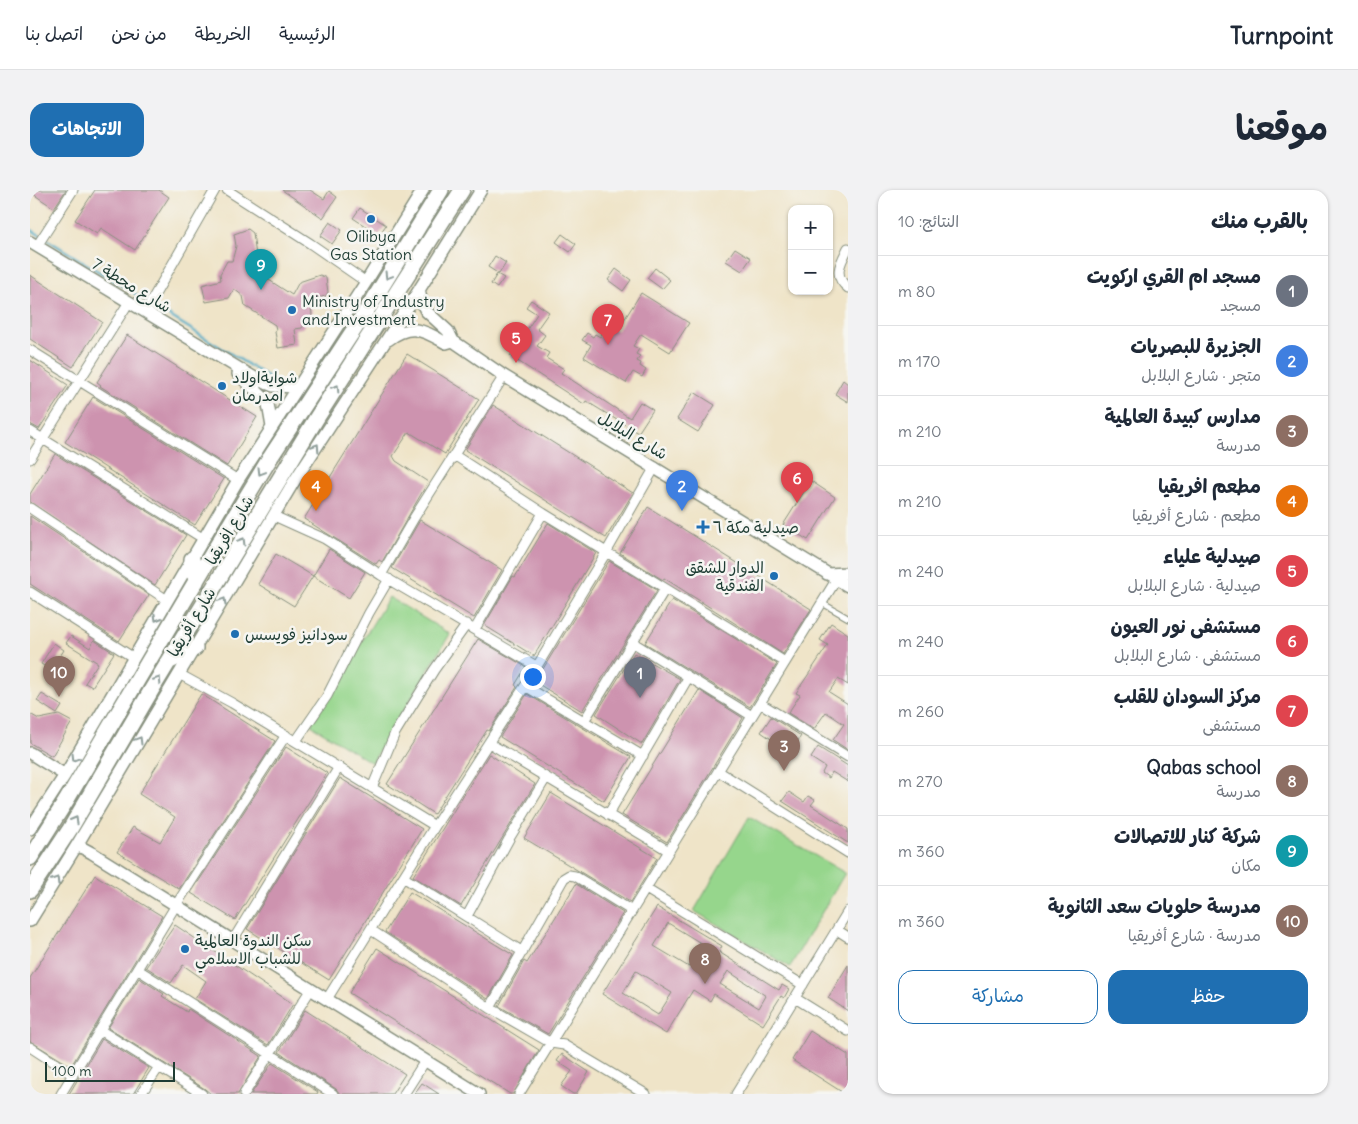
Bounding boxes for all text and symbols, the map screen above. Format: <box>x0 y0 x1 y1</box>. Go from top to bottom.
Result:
text: Turnpoint <box>1230 20 1333 50</box>
text: اتصل بنا <box>25 22 83 45</box>
text: من نحن <box>111 22 167 45</box>
text: الخريطة <box>195 22 251 45</box>
text: الرئيسية <box>279 22 336 45</box>
button: الاتجاهات <box>30 103 144 157</box>
text: موقعنا <box>1235 105 1328 149</box>
map controls <box>788 205 833 295</box>
button: + <box>788 205 833 250</box>
text: بالقرب منك <box>1211 207 1308 234</box>
text: النتائج: 10 <box>898 211 959 231</box>
marker: Oilibya Gas Station <box>365 213 377 225</box>
place label: Oilibya Gas Station <box>330 226 412 264</box>
pin: 9 <box>245 249 277 290</box>
button: − <box>788 250 833 295</box>
street label: شارع محطة 7 <box>88 254 175 318</box>
text: مسجد ام القري اركويت <box>1087 264 1261 288</box>
one-way arrow <box>384 271 394 280</box>
text: 80 m <box>898 281 936 301</box>
text: 1 <box>1289 281 1295 301</box>
place label: Ministry of Industry and Investment <box>302 291 445 329</box>
text: مسجد <box>1220 295 1261 315</box>
marker: Ministry of Industry and Investment <box>286 304 298 316</box>
pin: 7 <box>592 304 624 345</box>
pin: 5 <box>500 322 532 363</box>
text: الجزيرة للبصريات <box>1131 334 1261 358</box>
text: 170 m <box>898 351 941 371</box>
text: 2 <box>1288 351 1296 371</box>
text: متجر · شارع البلابل <box>1141 365 1261 385</box>
place label: شوايةاولاد امدرمان <box>232 367 297 405</box>
marker: شوايةاولاد امدرمان <box>216 380 228 392</box>
one-way arrow <box>330 384 340 393</box>
text: مدارس كبيدة العالمية <box>1105 404 1261 428</box>
street label: شارع البلابل <box>594 406 671 465</box>
text: 210 m <box>898 421 942 441</box>
text: 3 <box>1287 421 1297 441</box>
text: مدرسة <box>1216 435 1261 455</box>
one-way arrow <box>310 443 319 453</box>
pin: 6 <box>781 462 813 503</box>
one-way arrow <box>258 466 268 475</box>
pin: 4 <box>300 470 332 511</box>
pin: 2 <box>666 470 698 511</box>
text: مطعم افريقيا <box>1158 474 1261 498</box>
text: 210 m <box>898 491 942 511</box>
text: 4 <box>1287 491 1297 511</box>
street label: شارع افريقيا <box>200 492 259 569</box>
text: مطعم · شارع أفريقيا <box>1132 505 1261 525</box>
place label: صيدلية مكة ٦ <box>713 517 799 537</box>
marker: صيدلية مكة ٦ <box>697 521 709 533</box>
one-way arrow <box>236 538 246 547</box>
text: صيدلية علياء <box>1163 544 1261 568</box>
place label: الدوار للشقق الفندقية <box>686 557 764 595</box>
text: 240 m <box>898 561 944 581</box>
text: 5 <box>1287 561 1297 581</box>
marker: الدوار للشقق الفندقية <box>768 570 780 582</box>
text: صيدلية · شارع البلابل <box>1127 575 1261 595</box>
street label: شارع أفريقيا <box>162 584 221 661</box>
one-way arrow <box>217 598 227 607</box>
one-way arrow <box>153 613 163 622</box>
text: مستشفى نور العيون <box>1110 614 1261 638</box>
place label: سودانيز فويسس <box>245 624 348 645</box>
marker: سودانيز فويسس <box>229 628 241 640</box>
text: 240 m <box>898 631 944 651</box>
text: 6 <box>1287 631 1297 651</box>
text: مستشفى · شارع البلابل <box>1114 645 1261 665</box>
pin: 10 <box>43 656 75 697</box>
pin: 1 <box>624 657 656 698</box>
your location <box>520 664 546 690</box>
one-way arrow <box>151 676 161 685</box>
text: مركز السودان للقلب <box>1114 684 1261 708</box>
text: 260 m <box>898 701 944 721</box>
text: 7 <box>1288 701 1296 721</box>
text: مستشفى <box>1202 715 1261 735</box>
pin: 3 <box>768 730 800 771</box>
one-way arrow <box>133 737 143 746</box>
one-way arrow <box>71 753 81 762</box>
text: Qabas school <box>1146 755 1261 779</box>
text: 270 m <box>898 771 943 791</box>
text: 8 <box>1287 771 1297 791</box>
text: مدرسة <box>1216 781 1261 801</box>
one-way arrow <box>69 816 79 825</box>
text: شركة كنار للاتصالات <box>1114 824 1261 848</box>
text: 360 m <box>898 841 945 861</box>
text: 9 <box>1287 841 1297 861</box>
text: مكان <box>1231 855 1261 875</box>
one-way arrow <box>49 876 59 885</box>
text: مدرسة حلويات سعد الثانوية <box>1048 894 1261 918</box>
text: 360 m <box>898 911 945 931</box>
text: 10 <box>1284 911 1300 931</box>
text: مدرسة · شارع أفريقيا <box>1128 925 1261 945</box>
place label: سكن الندوة العالمية للشباب الاسلامي <box>195 930 312 973</box>
marker: سكن الندوة العالمية للشباب الاسلامي <box>179 943 191 955</box>
pin: 8 <box>689 943 721 984</box>
button: مشاركة <box>898 970 1098 1024</box>
button: حفظ <box>1108 970 1308 1024</box>
scale bar <box>45 1059 175 1082</box>
text: 100 m <box>52 1062 92 1080</box>

